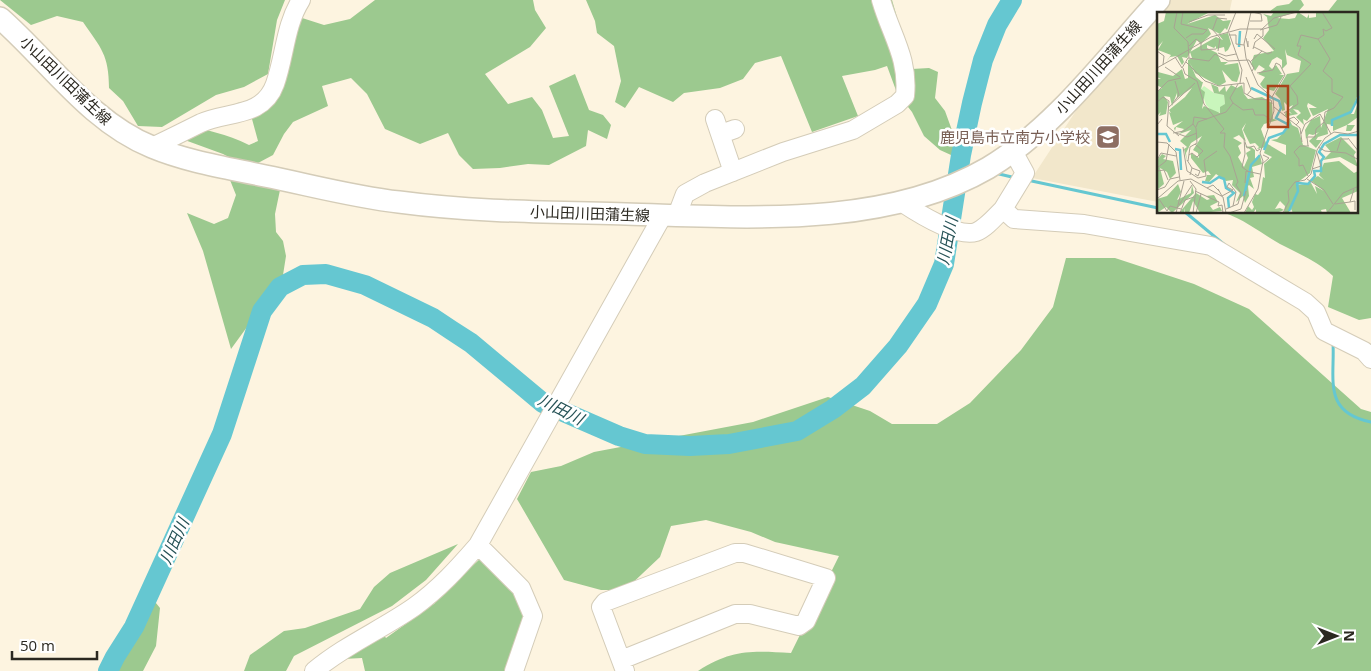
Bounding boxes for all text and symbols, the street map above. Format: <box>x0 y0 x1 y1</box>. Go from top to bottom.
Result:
inset map <box>1157 12 1358 214</box>
street label: 小山田川田蒲生線 <box>1050 16 1146 118</box>
street label: 小山田川田蒲生線 <box>16 31 116 129</box>
school or university icon: 鹿児島市立南方小学校 <box>1095 124 1121 150</box>
place label: 鹿児島市立南方小学校 <box>940 127 1090 147</box>
street label: 小山田川田蒲生線 <box>530 201 650 225</box>
water label: 川田川 <box>932 213 963 267</box>
water label: 川田川 <box>535 388 589 431</box>
water label: 川田川 <box>154 513 195 567</box>
north arrow <box>1311 611 1361 661</box>
scale bar <box>12 628 98 660</box>
text: N <box>1340 630 1359 642</box>
text: 50 m <box>20 635 55 655</box>

